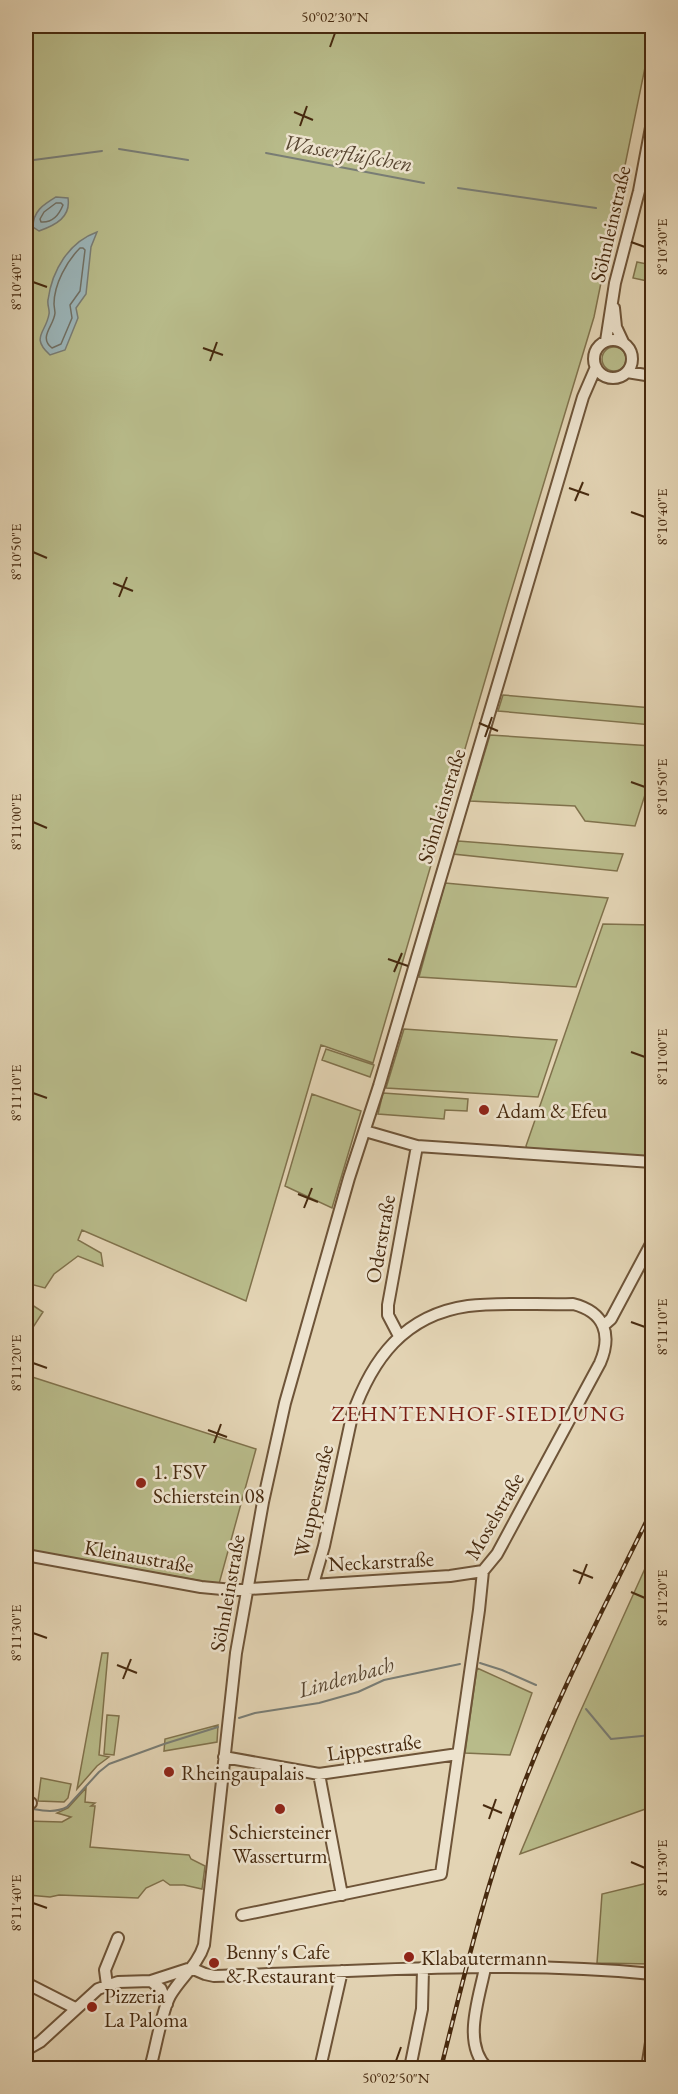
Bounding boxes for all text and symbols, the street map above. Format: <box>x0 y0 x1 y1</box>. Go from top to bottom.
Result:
text: 50°02'30"N <box>301 7 369 26</box>
water label: Wasserflüßchen <box>281 127 415 179</box>
street label: Söhnleinstraße <box>583 163 637 285</box>
text: 8°10'30"E <box>652 218 671 275</box>
text: 8°10'40"E <box>6 253 25 310</box>
text: 8°10'40"E <box>652 488 671 545</box>
text: 8°10'50"E <box>6 523 25 580</box>
street label: Söhnleinstraße <box>411 745 471 867</box>
text: 8°10'50"E <box>652 758 671 815</box>
text: 8°11'00"E <box>6 793 25 850</box>
text: 8°11'00"E <box>652 1028 671 1085</box>
text: 8°11'10"E <box>6 1064 25 1121</box>
place label: Adam & Efeu <box>495 1097 607 1124</box>
marker: Adam & Efeu <box>477 1103 491 1117</box>
street label: Oderstraße <box>359 1193 401 1285</box>
text: 8°11'10"E <box>652 1298 671 1355</box>
text: 8°11'20"E <box>6 1334 25 1391</box>
district label: ZEHNTENHOF-SIEDLUNG <box>331 1399 627 1428</box>
street label: Wupperstraße <box>287 1442 339 1560</box>
place label: 1. FSV Schierstein 08 <box>153 1458 265 1509</box>
street label: Moselstraße <box>458 1467 530 1565</box>
marker: 1. FSV Schierstein 08 <box>134 1476 148 1490</box>
street label: Söhnleinstraße <box>203 1532 251 1654</box>
street label: Kleinaustraße <box>82 1533 196 1579</box>
street label: Neckarstraße <box>327 1545 435 1577</box>
text: 8°11'20"E <box>652 1569 671 1626</box>
text: 8°11'30"E <box>6 1604 25 1661</box>
water label: Lindenbach <box>294 1649 398 1705</box>
street label: Lippestraße <box>325 1727 423 1767</box>
place label: Rheingaupalais <box>181 1759 304 1786</box>
marker: Rheingaupalais <box>162 1765 176 1779</box>
marker: Schiersteiner Wasserturm <box>273 1802 287 1816</box>
place label: Schiersteiner Wasserturm <box>229 1818 331 1869</box>
text: 8°11'30"E <box>652 1839 671 1896</box>
text: 8°11'40"E <box>6 1874 25 1931</box>
place label: Benny's Cafe & Restaurant <box>226 1938 336 1989</box>
place label: Klabautermann <box>421 1944 547 1971</box>
marker: Klabautermann <box>402 1950 416 1964</box>
marker: Benny's Cafe & Restaurant <box>207 1956 221 1970</box>
place label: Pizzeria La Paloma <box>104 1982 189 2033</box>
marker: Pizzeria La Paloma <box>85 2000 99 2014</box>
text: 50°02'50"N <box>362 2068 430 2087</box>

